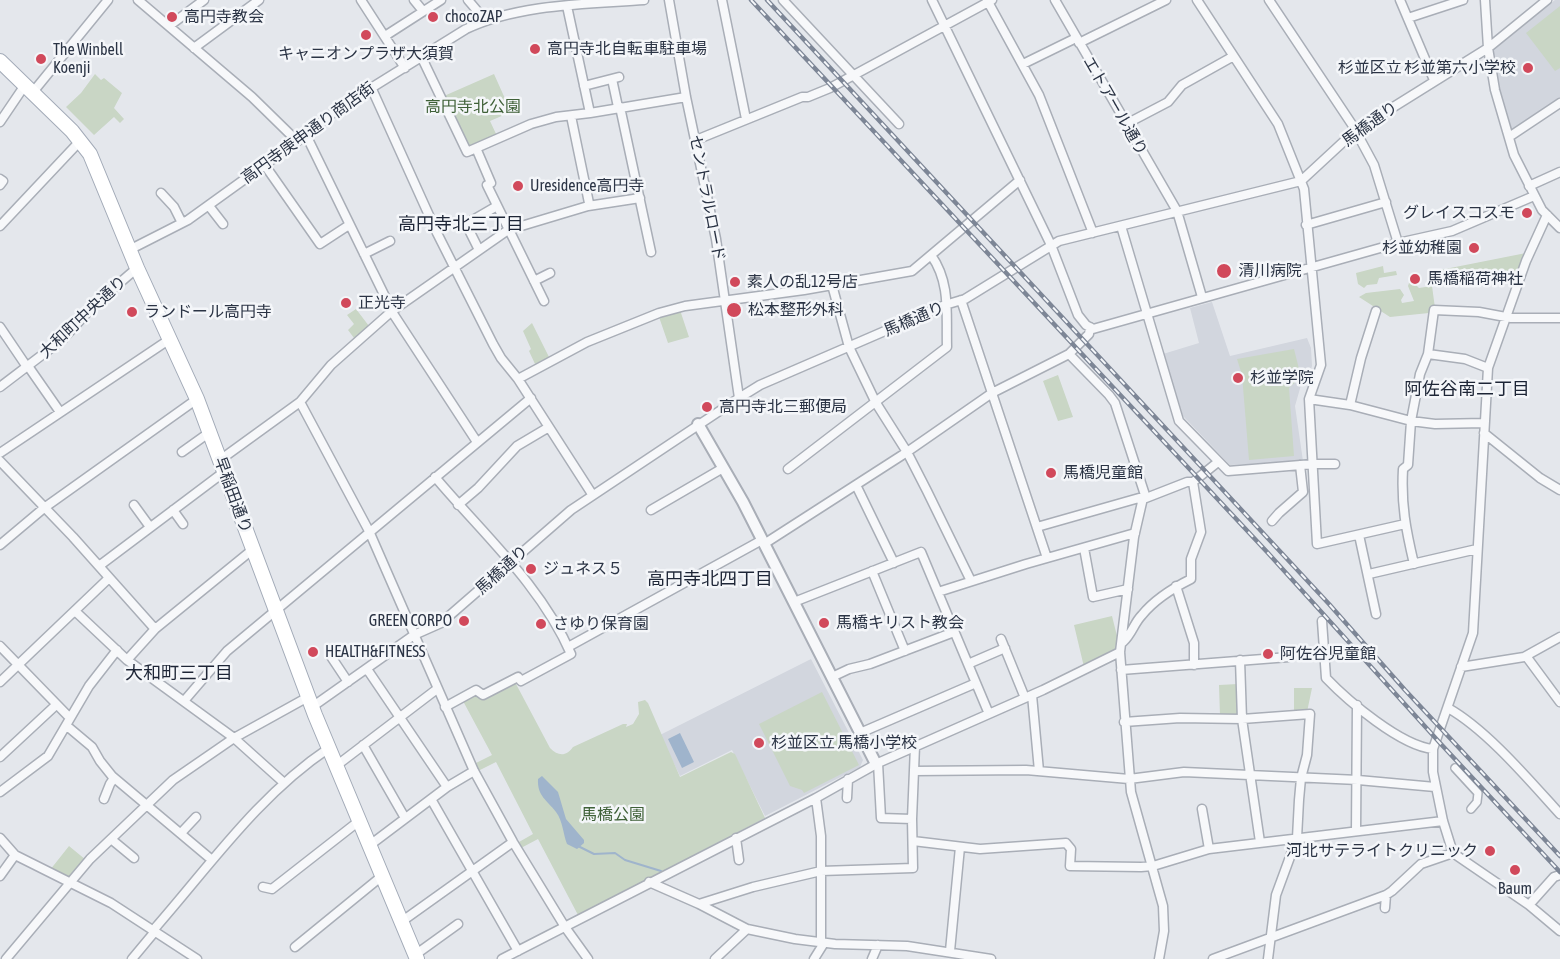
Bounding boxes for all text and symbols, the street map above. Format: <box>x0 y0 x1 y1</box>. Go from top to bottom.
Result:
place label: 高円寺教会 <box>184 7 264 27</box>
place label: chocoZAP <box>445 7 503 27</box>
marker: 高円寺教会 <box>165 10 179 24</box>
marker: chocoZAP <box>426 10 440 24</box>
marker: キャニオンプラザ大須賀 <box>359 28 373 42</box>
place label: 高円寺北自転車駐車場 <box>547 39 707 59</box>
place label: The Winbell Koenji <box>53 40 123 78</box>
marker: 高円寺北自転車駐車場 <box>528 42 542 56</box>
place label: キャニオンプラザ大須賀 <box>278 44 454 64</box>
marker: The Winbell Koenji <box>34 52 48 66</box>
street label: エトアール通り <box>1079 53 1151 159</box>
place label: 杉並区立 杉並第六小学校 <box>1338 58 1516 78</box>
marker: 杉並区立 杉並第六小学校 <box>1521 61 1535 75</box>
street label: 高円寺庚申通り商店街 <box>238 78 378 188</box>
park label: 高円寺北公園 <box>425 97 521 117</box>
street label: 馬橋通り <box>1338 97 1402 151</box>
street label: セントラルロード <box>685 133 729 263</box>
place label: Uresidence高円寺 <box>530 176 645 196</box>
marker: Uresidence高円寺 <box>511 179 525 193</box>
place label: グレイスコスモ <box>1403 203 1515 223</box>
marker: グレイスコスモ <box>1520 206 1534 220</box>
district label: 高円寺北三丁目 <box>398 213 524 235</box>
place label: 杉並幼稚園 <box>1382 238 1462 258</box>
marker: 杉並幼稚園 <box>1467 241 1481 255</box>
place label: 清川病院 <box>1238 261 1302 281</box>
marker: 清川病院 <box>1215 262 1233 280</box>
place label: 馬橋稲荷神社 <box>1427 269 1523 289</box>
street label: 大和町中央通り <box>35 272 131 362</box>
place label: 素人の乱12号店 <box>747 272 858 292</box>
marker: 馬橋稲荷神社 <box>1408 272 1422 286</box>
marker: 素人の乱12号店 <box>728 275 742 289</box>
place label: 正光寺 <box>358 293 406 313</box>
marker: 正光寺 <box>339 296 353 310</box>
street label: 馬橋通り <box>881 298 947 340</box>
place label: 松本整形外科 <box>748 300 844 320</box>
marker: 松本整形外科 <box>725 301 743 319</box>
place label: ランドール高円寺 <box>144 302 272 322</box>
marker: ランドール高円寺 <box>125 305 139 319</box>
place label: 杉並学院 <box>1250 368 1314 388</box>
marker: 杉並学院 <box>1231 371 1245 385</box>
district label: 阿佐谷南二丁目 <box>1404 378 1530 400</box>
place label: 高円寺北三郵便局 <box>719 397 847 417</box>
marker: 高円寺北三郵便局 <box>700 400 714 414</box>
street label: 早稲田通り <box>210 454 256 536</box>
place label: 馬橋児童館 <box>1063 463 1143 483</box>
marker: 馬橋児童館 <box>1044 466 1058 480</box>
street label: 馬橋通り <box>472 541 532 599</box>
place label: ジュネス５ <box>543 559 623 579</box>
marker: ジュネス５ <box>524 562 538 576</box>
district label: 高円寺北四丁目 <box>647 568 773 590</box>
place label: GREEN CORPO <box>369 611 452 631</box>
place label: 馬橋キリスト教会 <box>836 613 964 633</box>
marker: GREEN CORPO <box>457 614 471 628</box>
place label: さゆり保育園 <box>553 614 649 634</box>
marker: 馬橋キリスト教会 <box>817 616 831 630</box>
marker: さゆり保育園 <box>534 617 548 631</box>
place label: HEALTH&FITNESS <box>325 642 426 662</box>
place label: 阿佐谷児童館 <box>1280 644 1376 664</box>
marker: HEALTH&FITNESS <box>306 645 320 659</box>
marker: 阿佐谷児童館 <box>1261 647 1275 661</box>
district label: 大和町三丁目 <box>125 662 233 684</box>
place label: 杉並区立 馬橋小学校 <box>771 733 917 753</box>
marker: 杉並区立 馬橋小学校 <box>752 736 766 750</box>
park label: 馬橋公園 <box>581 805 645 825</box>
place label: 河北サテライトクリニック <box>1286 841 1478 861</box>
marker: 河北サテライトクリニック <box>1483 844 1497 858</box>
marker: Baum <box>1508 863 1522 877</box>
place label: Baum <box>1498 879 1532 899</box>

